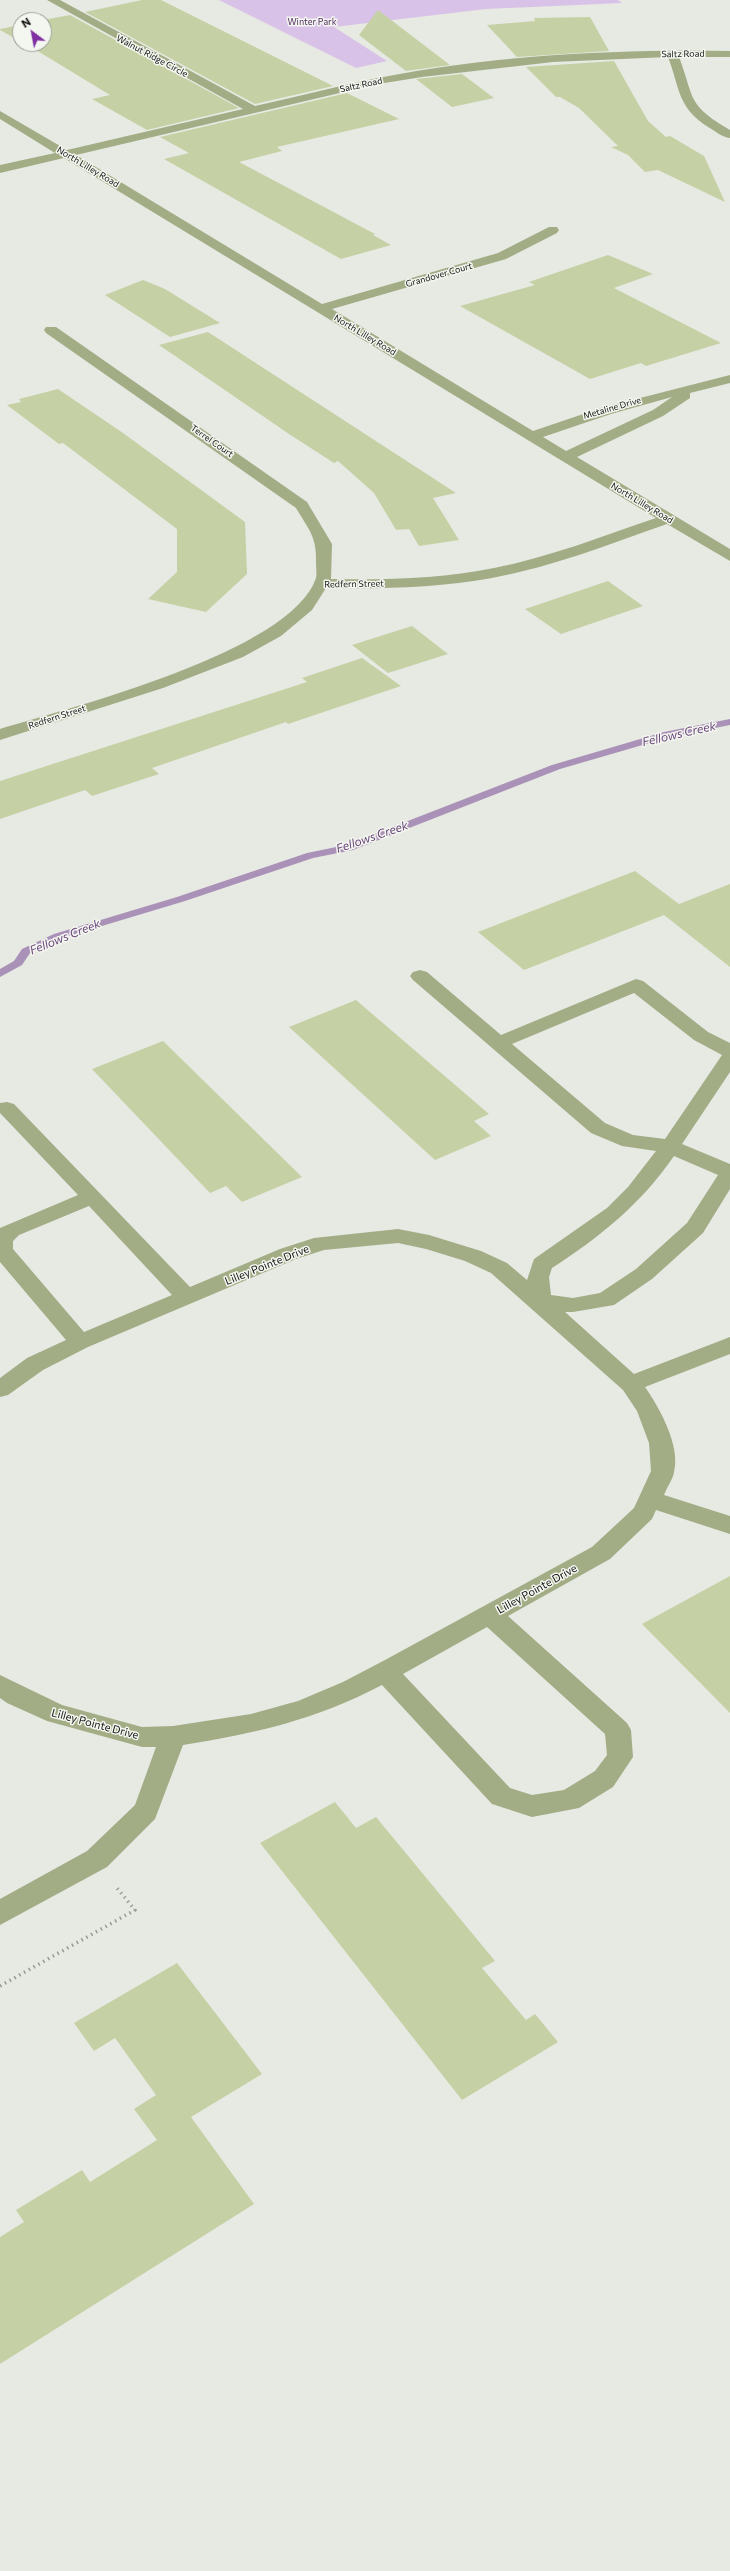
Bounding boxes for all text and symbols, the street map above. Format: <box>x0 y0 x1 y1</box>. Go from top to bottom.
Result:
north arrow <box>12 12 52 52</box>
text: N <box>19 15 33 30</box>
park label: Winter Park <box>287 17 337 27</box>
street label: Walnut Ridge Circle <box>114 33 190 79</box>
street label: Saltz Road <box>661 48 705 60</box>
street label: Saltz Road <box>339 75 383 95</box>
street label: North Lilley Road <box>55 144 121 190</box>
street label: Grandover Court <box>404 260 474 290</box>
street label: North Lilley Road <box>332 312 398 358</box>
street label: Metaline Drive <box>582 395 642 421</box>
street label: Terrel Court <box>189 422 235 460</box>
street label: North Lilley Road <box>609 480 675 526</box>
street label: Redfern Street <box>324 578 384 590</box>
street label: Redfern Street <box>27 703 87 731</box>
water label: Fellows Creek <box>641 719 717 749</box>
water label: Fellows Creek <box>334 818 410 856</box>
water label: Fellows Creek <box>27 916 103 958</box>
street label: Lilley Pointe Drive <box>223 1242 311 1288</box>
street label: Lilley Pointe Drive <box>495 1562 579 1616</box>
street label: Lilley Pointe Drive <box>50 1706 140 1742</box>

